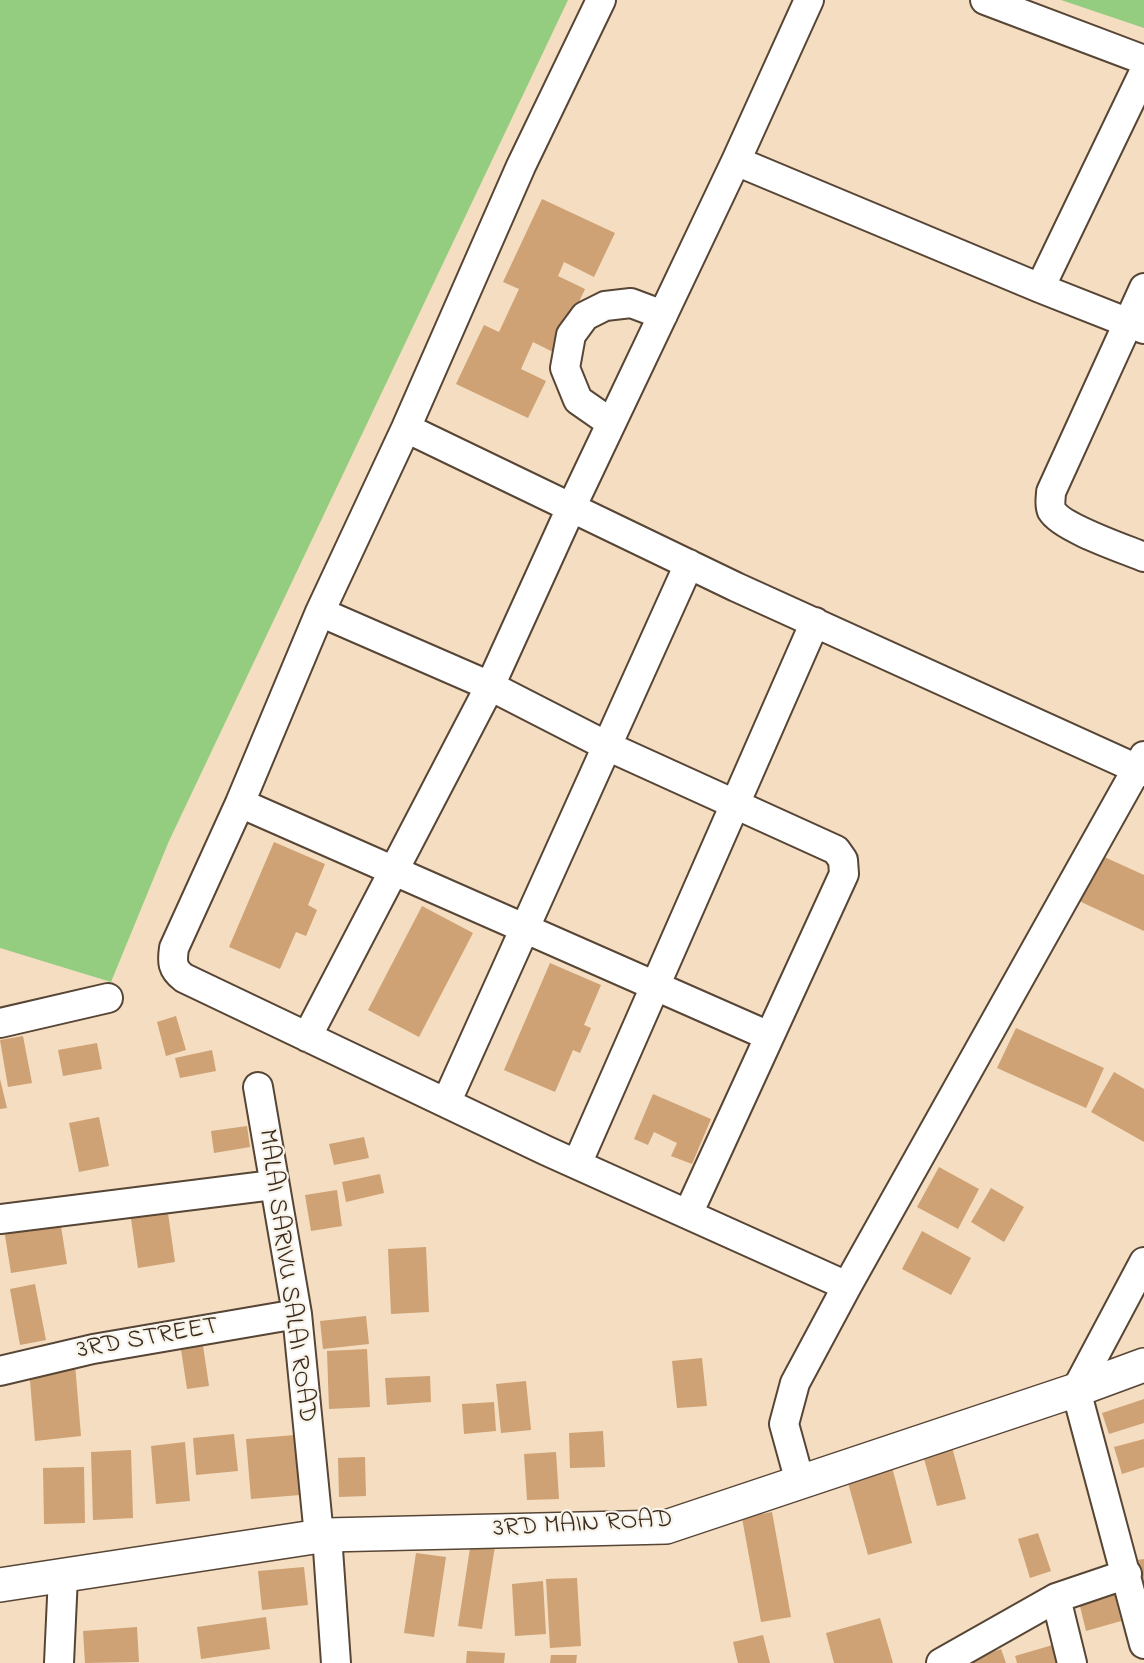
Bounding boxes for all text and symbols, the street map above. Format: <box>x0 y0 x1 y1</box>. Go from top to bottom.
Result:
street label: MALAI SARIVU SALAI ROAD <box>249 1127 321 1425</box>
street label: 3RD STREET <box>75 1312 221 1368</box>
street label: 3RD MAIN ROAD <box>493 1506 673 1546</box>

